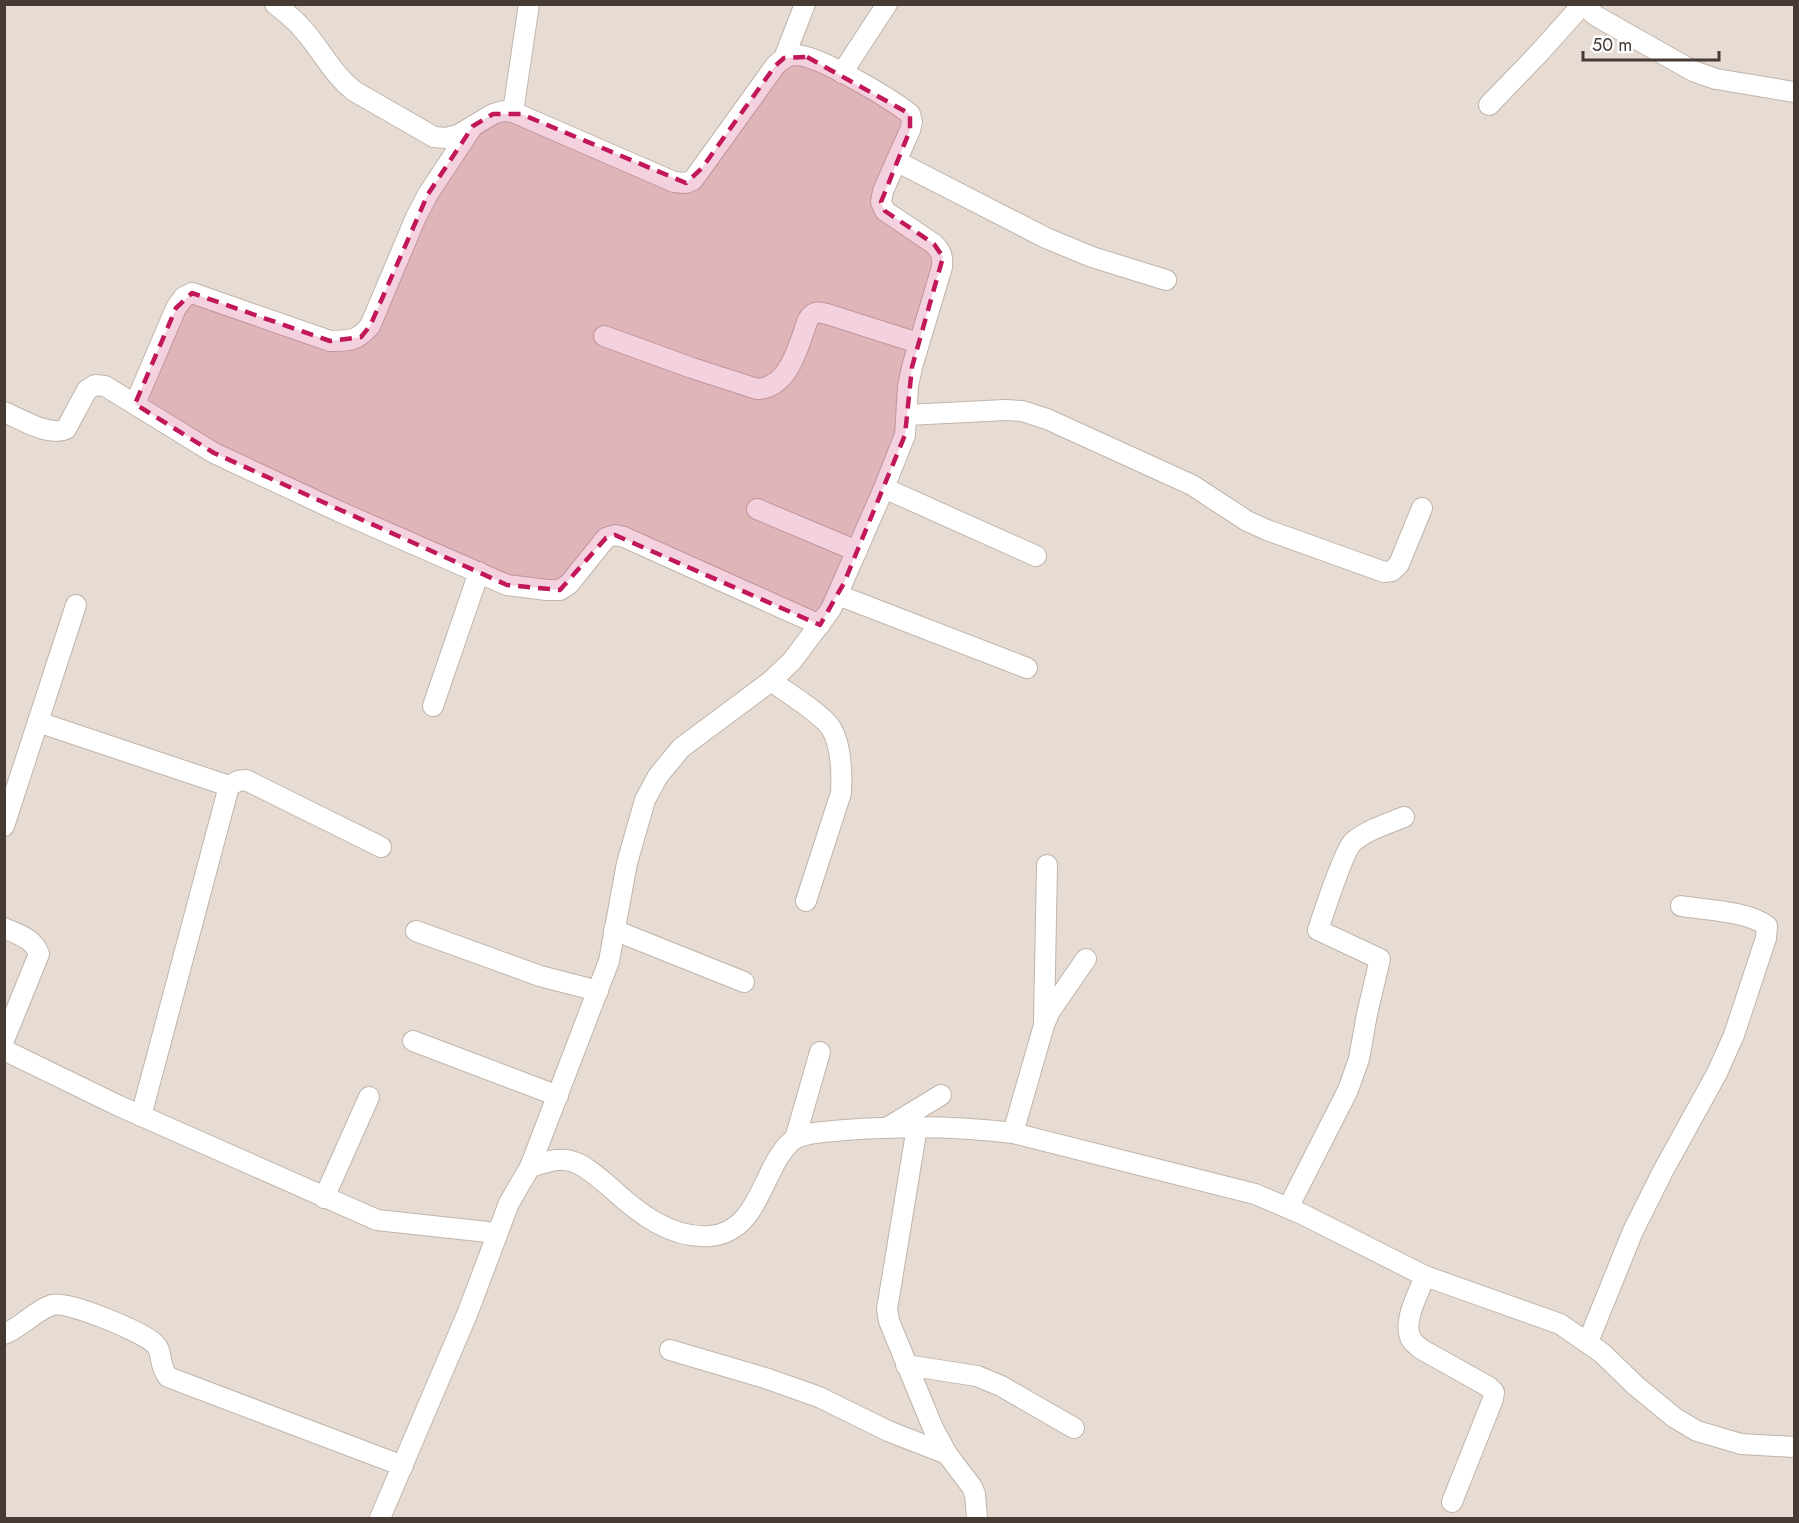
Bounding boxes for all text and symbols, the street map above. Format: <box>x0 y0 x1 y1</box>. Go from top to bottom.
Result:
scale bar <box>1583 24 1720 62</box>
text: 50 m <box>1592 32 1632 58</box>

